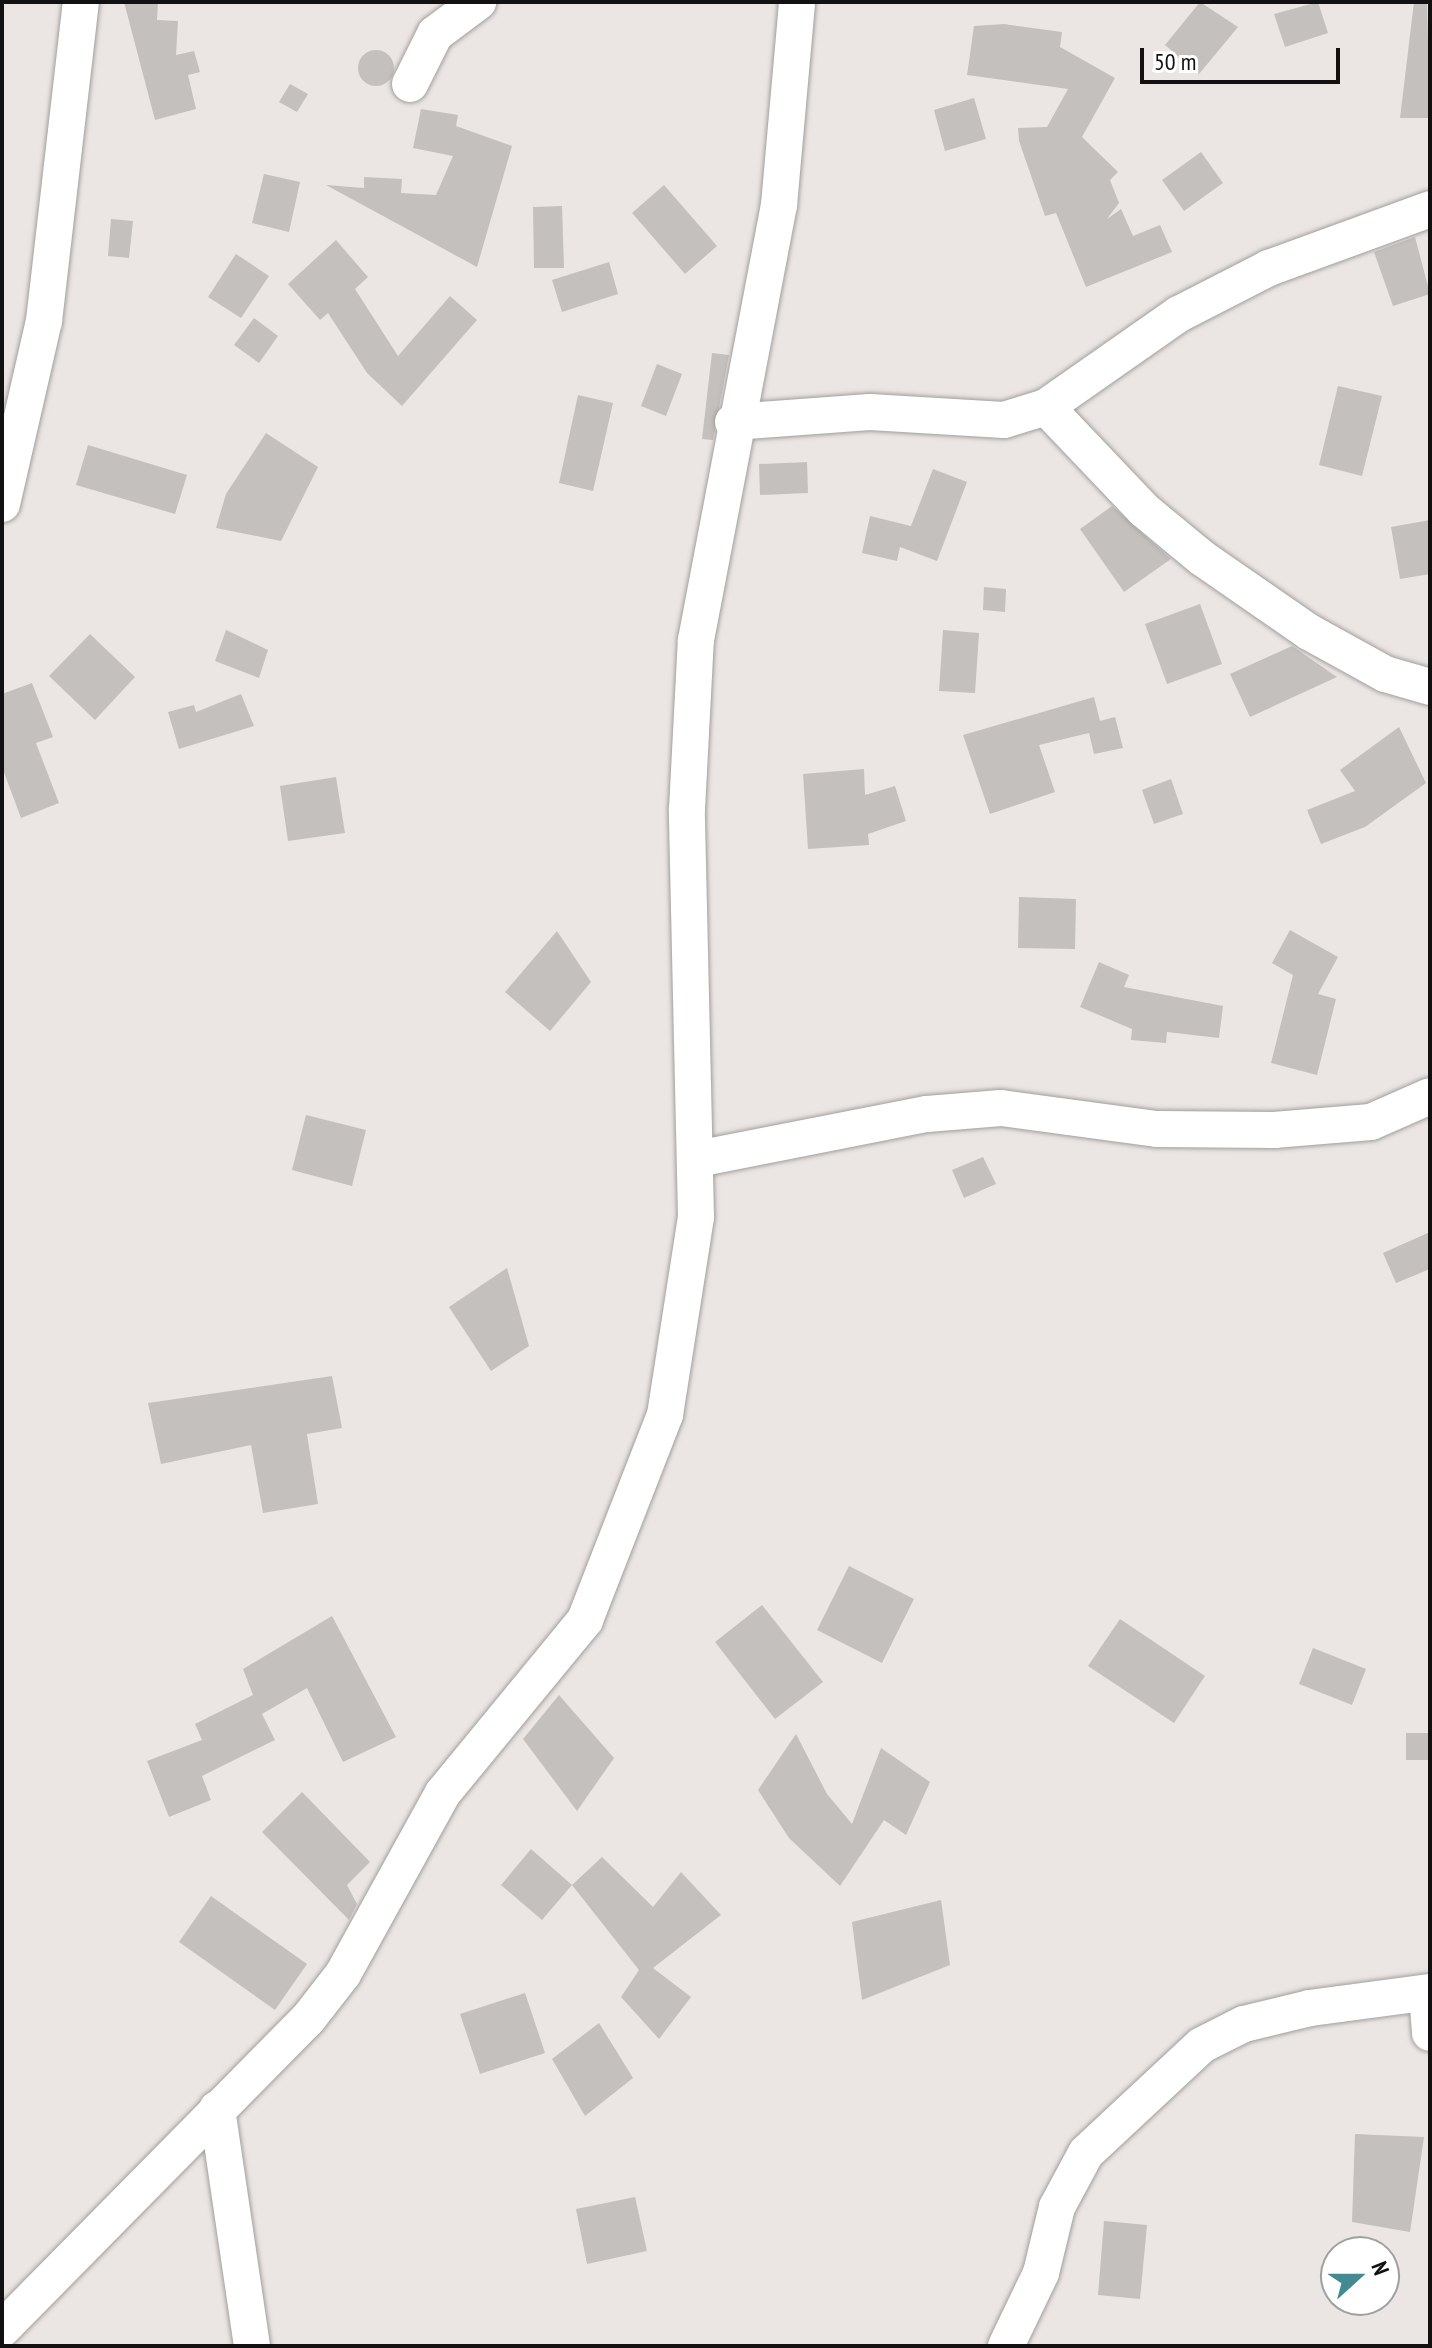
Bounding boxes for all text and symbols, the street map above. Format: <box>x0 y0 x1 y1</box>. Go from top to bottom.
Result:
scale bar <box>1144 32 1344 82</box>
text: 50 m <box>1154 46 1196 77</box>
north arrow <box>1320 2236 1400 2316</box>
text: N <box>1365 2258 1396 2279</box>

